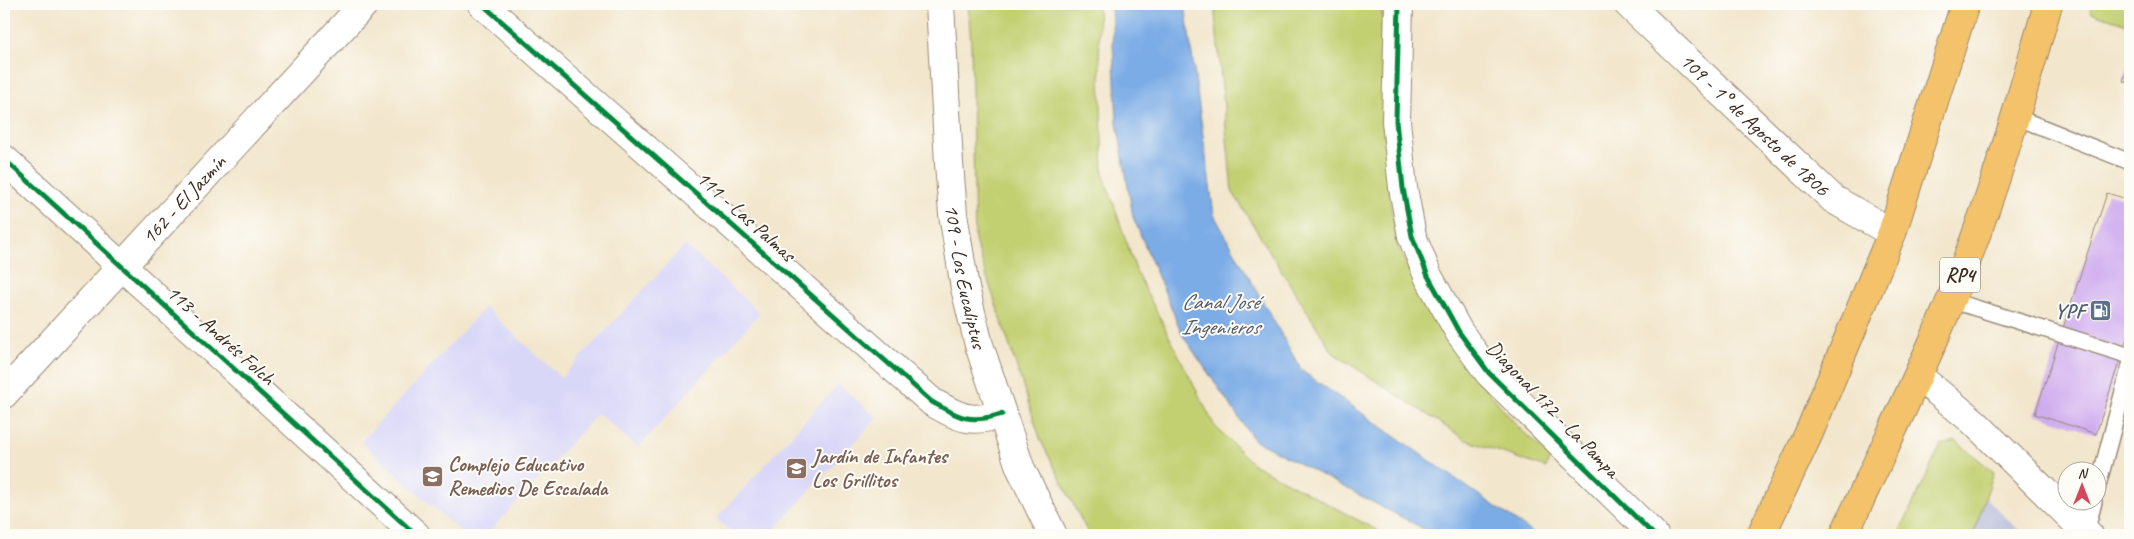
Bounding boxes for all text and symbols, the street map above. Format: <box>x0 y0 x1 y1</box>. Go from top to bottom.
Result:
street label: 109 - 1° de Agosto de 1806 <box>1675 48 1835 202</box>
street label: 162 - El Jazmín <box>136 149 232 249</box>
street label: 111 - Las Palmas <box>691 165 802 268</box>
street label: 109 - Los Eucaliptus <box>939 203 993 353</box>
road number: RP4 <box>1940 258 1980 292</box>
street label: 113 - Andrés Folch <box>161 279 282 392</box>
water label: Canal José Ingenieros <box>1181 288 1265 341</box>
place label: YPF <box>2055 298 2089 324</box>
fuel station icon: YPF <box>2089 299 2113 323</box>
street label: Diagonal 172 - La Pampa <box>1481 335 1627 485</box>
place label: Jardín de Infantes Los Grillitos <box>810 443 950 493</box>
place label: Complejo Educativo Remedios De Escalada <box>448 451 609 501</box>
school or university icon: Jardín de Infantes Los Grillitos <box>784 456 808 480</box>
north arrow <box>2056 462 2106 512</box>
school or university icon: Complejo Educativo Remedios De Escalada <box>420 464 444 488</box>
text: N <box>2078 465 2089 482</box>

